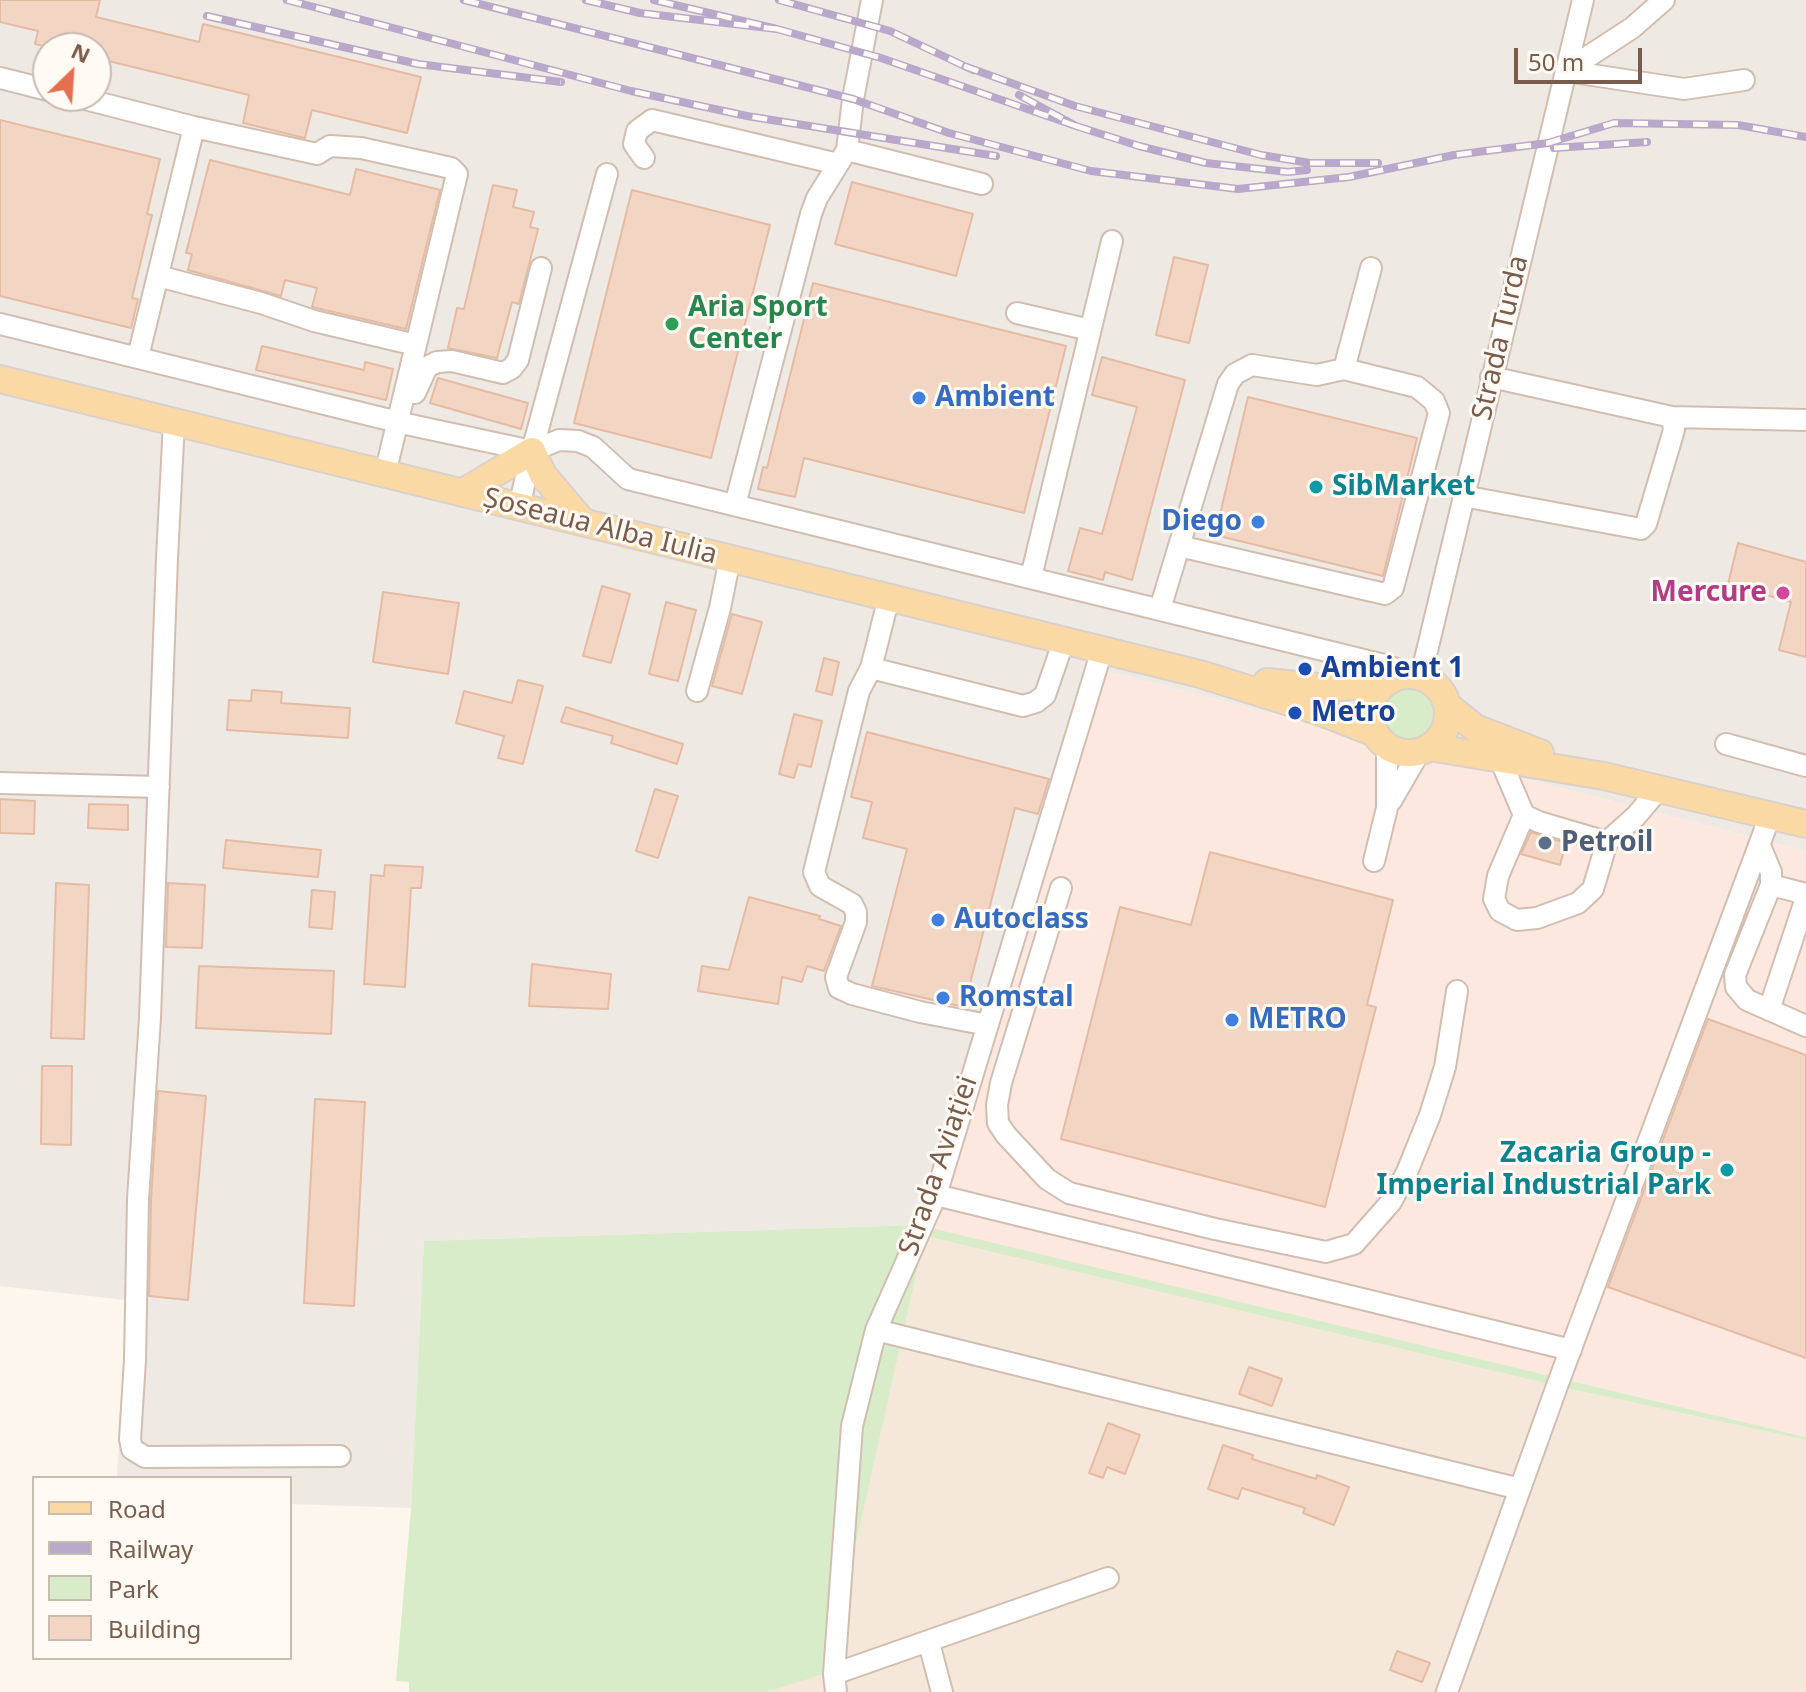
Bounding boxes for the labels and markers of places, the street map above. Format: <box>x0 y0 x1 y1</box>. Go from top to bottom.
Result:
place label: Aria Sport Center <box>688 291 828 357</box>
marker: Aria Sport Center <box>663 315 681 333</box>
place label: Ambient <box>935 381 1055 415</box>
marker: Ambient <box>910 389 928 407</box>
place label: SibMarket <box>1332 470 1475 504</box>
marker: SibMarket <box>1307 478 1325 496</box>
place label: Diego <box>1161 505 1242 539</box>
marker: Diego <box>1249 513 1267 531</box>
place label: Mercure <box>1651 576 1767 610</box>
marker: Mercure <box>1774 584 1792 602</box>
place label: Ambient 1 <box>1321 652 1464 686</box>
marker: Ambient 1 <box>1296 660 1314 678</box>
place label: Metro <box>1311 696 1396 730</box>
marker: Metro <box>1286 704 1304 722</box>
place label: Petroil <box>1561 826 1653 860</box>
marker: Petroil <box>1536 834 1554 852</box>
place label: Autoclass <box>954 903 1089 937</box>
marker: Autoclass <box>929 911 947 929</box>
place label: Romstal <box>959 981 1073 1015</box>
marker: Romstal <box>934 989 952 1007</box>
place label: METRO <box>1248 1003 1347 1037</box>
marker: METRO <box>1223 1011 1241 1029</box>
place label: Zacaria Group - Imperial Industrial Park <box>1377 1137 1711 1203</box>
marker: Zacaria Group - Imperial Industrial Park <box>1718 1161 1736 1179</box>

